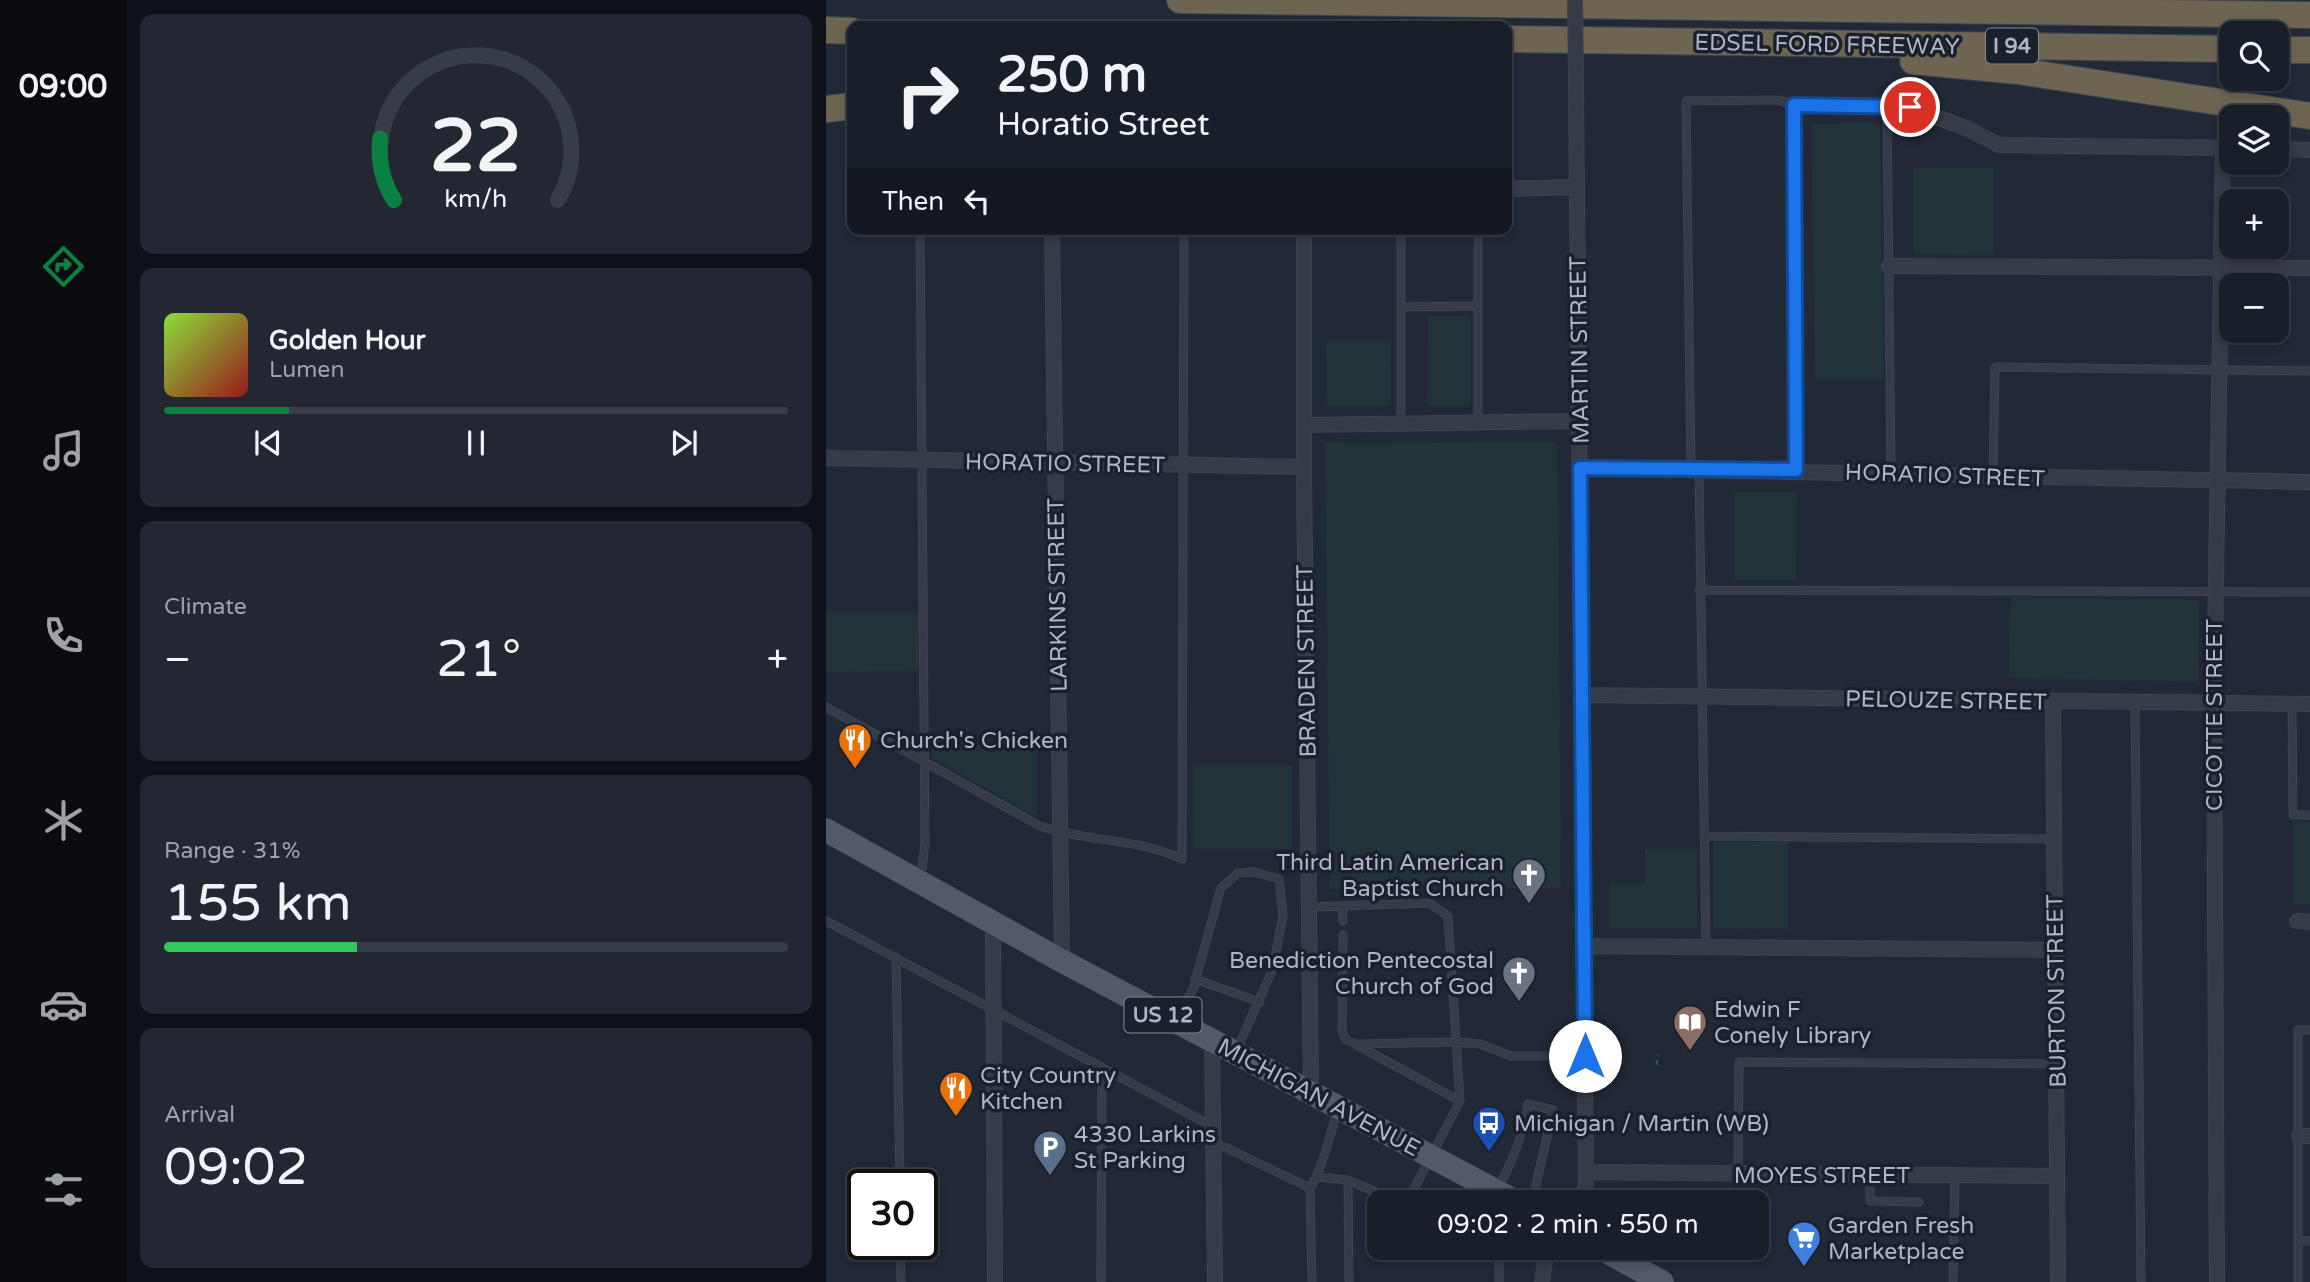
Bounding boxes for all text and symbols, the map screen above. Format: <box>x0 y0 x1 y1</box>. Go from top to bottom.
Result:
map controls <box>2219 21 2289 343</box>
button: search <box>2219 21 2289 91</box>
road number: I 94 <box>1986 28 2038 64</box>
street label: EDSEL FORD FREEWAY <box>1694 29 1960 61</box>
text: 250 m <box>997 46 1147 105</box>
icon: right <box>882 49 973 140</box>
text: 09:00 <box>19 68 107 106</box>
pin <box>1880 77 1940 137</box>
icon: arrive <box>1891 88 1929 126</box>
text: 22 <box>430 103 522 191</box>
button: layers <box>2219 105 2289 175</box>
text: Horatio Street <box>997 106 1209 144</box>
icon: left <box>958 182 996 220</box>
text: km/h <box>445 184 507 214</box>
text: Then <box>882 186 944 217</box>
button: + <box>2219 189 2289 259</box>
icon: directions <box>39 242 88 291</box>
street label: MARTIN STREET <box>1564 256 1596 444</box>
button: − <box>2219 273 2289 343</box>
text: Golden Hour <box>269 325 426 356</box>
text: Lumen <box>269 356 344 384</box>
icon: previous <box>249 424 287 462</box>
icon: pause <box>457 424 495 462</box>
icon: next <box>665 424 703 462</box>
icon: music <box>39 426 88 475</box>
street label: HORATIO STREET <box>965 448 1165 480</box>
street label: HORATIO STREET <box>1844 459 2046 493</box>
street label: LARKINS STREET <box>1042 498 1074 692</box>
street label: BRADEN STREET <box>1291 564 1323 758</box>
text: Climate <box>164 593 247 621</box>
icon: phone <box>39 611 88 660</box>
street label: CICOTTE STREET <box>2201 619 2229 811</box>
text: 21° <box>436 628 521 691</box>
text: − <box>164 637 191 683</box>
text: + <box>767 637 788 683</box>
street label: PELOUZE STREET <box>1845 685 2047 717</box>
restaurant icon: Church's Chicken <box>836 721 874 770</box>
place label: Church's Chicken <box>880 727 1068 755</box>
icon: climate <box>39 796 88 845</box>
text: Range · 31% <box>164 837 300 865</box>
place label: Third Latin American Baptist Church <box>1276 849 1504 903</box>
church icon: Third Latin American Baptist Church <box>1510 856 1548 905</box>
text: 155 km <box>164 872 352 935</box>
street label: BURTON STREET <box>2041 894 2073 1088</box>
place label: Benediction Pentecostal Church of God <box>1229 947 1494 1001</box>
church icon: Benediction Pentecostal Church of God <box>1500 954 1538 1003</box>
icon: car <box>39 980 88 1029</box>
place label: Edwin F Conely Library <box>1714 996 1871 1050</box>
road number: US 12 <box>1124 998 1202 1032</box>
library icon: Edwin F Conely Library <box>1671 1003 1709 1052</box>
position arrow <box>1548 1019 1622 1093</box>
street label: MICHIGAN AVENUE <box>1213 1033 1424 1163</box>
place label: City Country Kitchen <box>980 1062 1116 1116</box>
restaurant icon: City Country Kitchen <box>937 1069 975 1118</box>
text: Arrival <box>164 1101 235 1129</box>
bus stop icon: Michigan / Martin (WB) <box>1470 1104 1508 1153</box>
place label: Michigan / Martin (WB) <box>1514 1110 1769 1138</box>
place label: 4330 Larkins St Parking <box>1074 1121 1216 1175</box>
parking icon: 4330 Larkins St Parking <box>1031 1128 1069 1177</box>
text: 09:02 <box>164 1136 308 1199</box>
street label: MOYES STREET <box>1734 1162 1910 1190</box>
icon: filters <box>39 1165 88 1214</box>
speed limit sign: 30 <box>847 1169 938 1260</box>
text: 09:02 · 2 min · 550 m <box>1437 1209 1699 1240</box>
place label: Garden Fresh Marketplace <box>1828 1212 1974 1266</box>
supermarket icon: Garden Fresh Marketplace <box>1785 1219 1823 1268</box>

